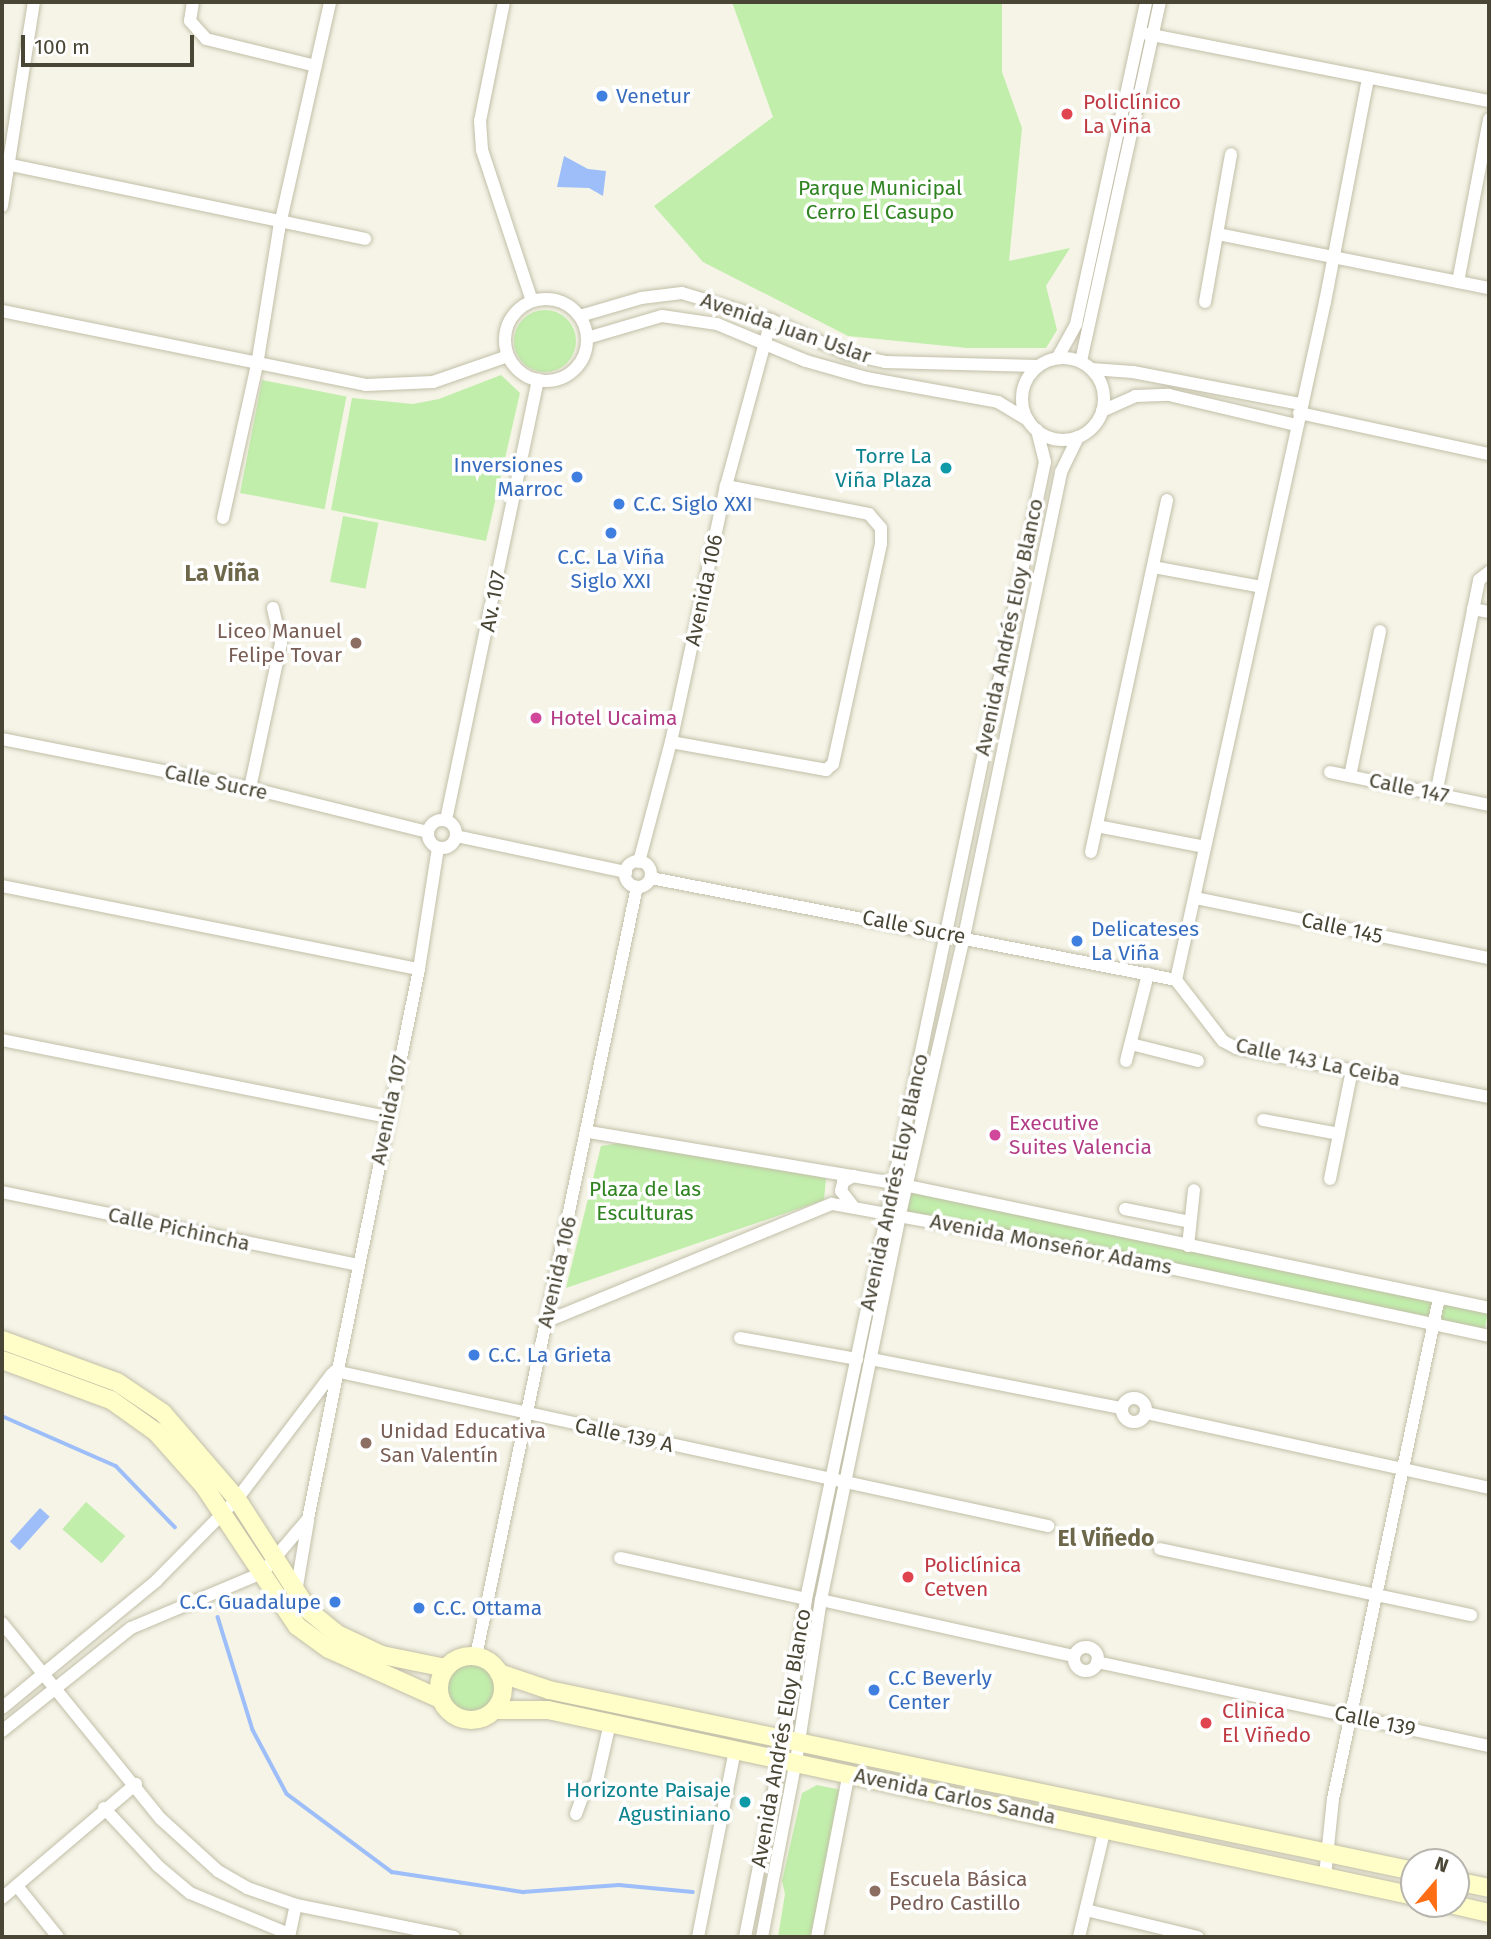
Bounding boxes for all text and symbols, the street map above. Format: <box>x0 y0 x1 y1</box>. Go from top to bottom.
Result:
scale bar <box>24 21 198 65</box>
text: 100 m <box>34 34 90 60</box>
place label: Venetur <box>616 83 690 109</box>
marker: Venetur <box>594 88 610 104</box>
place label: Policlínico La Viña <box>1083 89 1181 139</box>
marker: Policlínico La Viña <box>1057 104 1077 124</box>
park label: Parque Municipal Cerro El Casupo <box>798 175 962 225</box>
street label: Avenida Juan Uslar <box>697 287 875 369</box>
place label: Torre La Viña Plaza <box>835 443 932 493</box>
place label: Inversiones Marroc <box>454 452 563 502</box>
marker: Torre La Viña Plaza <box>938 460 954 476</box>
marker: Inversiones Marroc <box>569 469 585 485</box>
place label: C.C. Siglo XXI <box>633 491 753 517</box>
marker: C.C. Siglo XXI <box>611 496 627 512</box>
street label: Avenida Andrés Eloy Blanco <box>969 496 1049 758</box>
marker: C.C. La Viña Siglo XXI <box>603 525 619 541</box>
street label: Avenida 106 <box>680 532 728 648</box>
place label: C.C. La Viña Siglo XXI <box>557 544 665 594</box>
district label: La Viña <box>184 559 260 587</box>
street label: Av. 107 <box>475 568 511 634</box>
place label: Liceo Manuel Felipe Tovar <box>217 618 342 668</box>
marker: Liceo Manuel Felipe Tovar <box>348 635 364 651</box>
place label: Hotel Ucaima <box>550 705 677 731</box>
marker: Hotel Ucaima <box>528 710 544 726</box>
street label: Calle Sucre <box>162 759 270 805</box>
street label: Calle 147 <box>1367 767 1451 809</box>
street label: Calle Sucre <box>860 905 968 949</box>
street label: Calle 145 <box>1299 907 1385 949</box>
place label: Delicateses La Viña <box>1091 916 1199 966</box>
marker: Delicateses La Viña <box>1069 933 1085 949</box>
street label: Calle 143 La Ceiba <box>1233 1032 1403 1092</box>
street label: Avenida Andrés Eloy Blanco <box>854 1051 934 1313</box>
street label: Avenida 107 <box>365 1053 413 1167</box>
place label: Executive Suites Valencia <box>1009 1110 1152 1160</box>
marker: Executive Suites Valencia <box>987 1127 1003 1143</box>
park label: Plaza de las Esculturas <box>589 1176 701 1226</box>
street label: Calle Pichincha <box>106 1202 252 1256</box>
street label: Avenida Monseñor Adams <box>928 1208 1174 1280</box>
street label: Avenida 106 <box>532 1214 582 1330</box>
place label: C.C. La Grieta <box>488 1342 612 1368</box>
marker: C.C. La Grieta <box>466 1347 482 1363</box>
street label: Calle 139 A <box>573 1412 675 1458</box>
place label: Unidad Educativa San Valentín <box>380 1418 546 1468</box>
marker: Unidad Educativa San Valentín <box>358 1435 374 1451</box>
district label: El Viñedo <box>1058 1524 1154 1552</box>
place label: Policlínica Cetven <box>924 1552 1022 1602</box>
marker: Policlínica Cetven <box>898 1567 918 1587</box>
place label: C.C. Guadalupe <box>179 1589 321 1615</box>
marker: C.C. Guadalupe <box>327 1594 343 1610</box>
place label: C.C. Ottama <box>433 1595 542 1621</box>
marker: C.C. Ottama <box>411 1600 427 1616</box>
street label: Avenida Andrés Eloy Blanco <box>746 1607 816 1869</box>
place label: C.C Beverly Center <box>888 1665 992 1715</box>
marker: C.C Beverly Center <box>866 1682 882 1698</box>
place label: Clinica El Viñedo <box>1222 1698 1311 1748</box>
street label: Calle 139 <box>1332 1700 1418 1742</box>
marker: Clinica El Viñedo <box>1196 1713 1216 1733</box>
street label: Avenida Carlos Sanda <box>852 1762 1058 1830</box>
place label: Horizonte Paisaje Agustiniano <box>566 1777 731 1827</box>
marker: Horizonte Paisaje Agustiniano <box>737 1794 753 1810</box>
north arrow <box>1400 1848 1470 1918</box>
text: N <box>1432 1852 1452 1878</box>
place label: Escuela Básica Pedro Castillo <box>889 1866 1027 1916</box>
marker: Escuela Básica Pedro Castillo <box>867 1883 883 1899</box>

